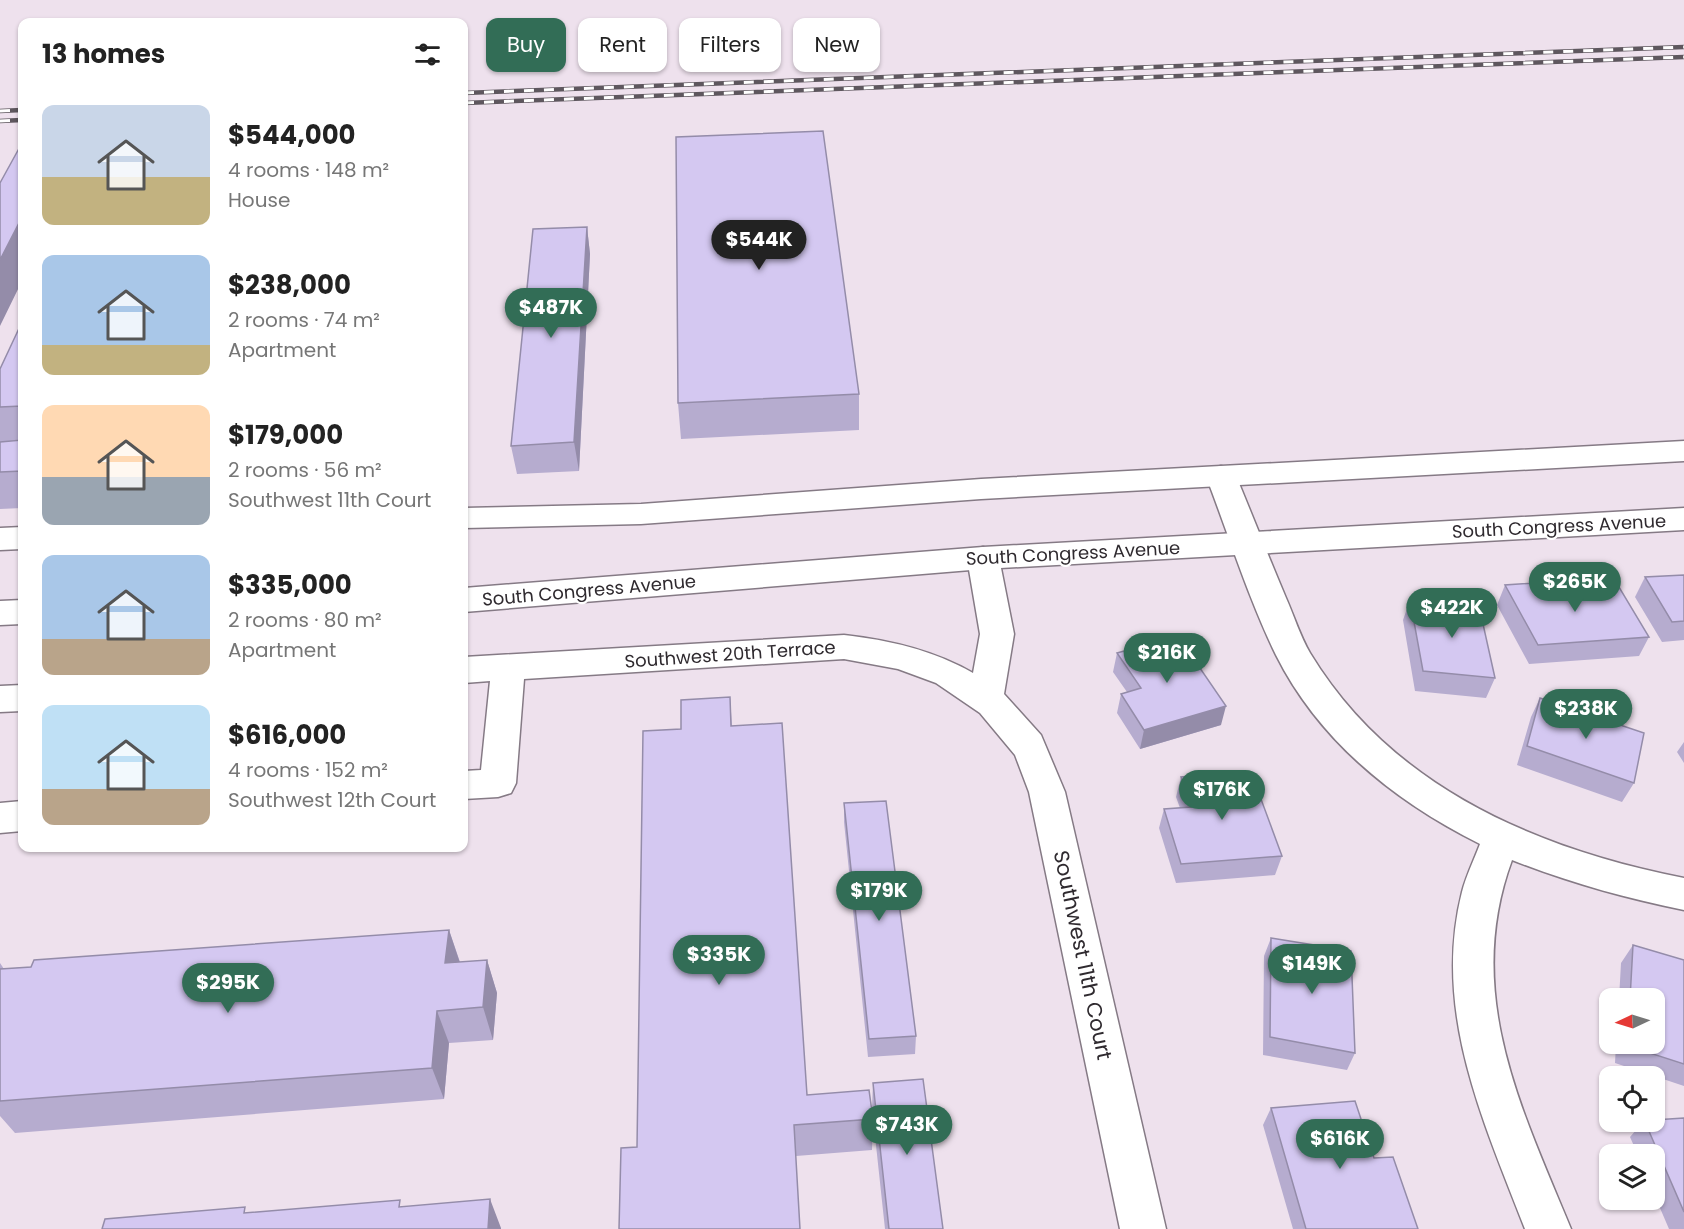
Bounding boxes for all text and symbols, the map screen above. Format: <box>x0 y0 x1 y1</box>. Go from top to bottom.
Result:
chip: Buy <box>486 18 566 72</box>
chip: Rent <box>578 18 667 72</box>
chip: Filters <box>679 18 781 72</box>
chip: New <box>793 18 880 72</box>
text: 13 homes <box>42 36 165 72</box>
icon: filters <box>411 38 444 71</box>
text: $544,000 <box>228 117 356 153</box>
icon: home <box>90 129 162 201</box>
text: 4 rooms · 148 m² <box>228 156 389 184</box>
text: House <box>228 186 290 214</box>
pin: $544K <box>717 220 801 271</box>
text: $544K <box>725 225 793 253</box>
text: $238,000 <box>228 267 351 303</box>
icon: home <box>90 279 162 351</box>
pin: $487K <box>509 288 593 339</box>
text: $487K <box>519 293 583 321</box>
text: 2 rooms · 74 m² <box>228 306 380 334</box>
text: Apartment <box>228 336 336 364</box>
text: $179,000 <box>228 417 343 453</box>
icon: home <box>90 429 162 501</box>
text: 2 rooms · 56 m² <box>228 456 382 484</box>
text: Southwest 11th Court <box>228 486 431 514</box>
street label: South Congress Avenue <box>1451 508 1667 544</box>
street label: South Congress Avenue <box>965 535 1181 571</box>
pin: $265K <box>1533 562 1617 613</box>
text: $335,000 <box>228 567 352 603</box>
text: $265K <box>1543 567 1607 595</box>
street label: South Congress Avenue <box>481 568 697 612</box>
icon: home <box>90 579 162 651</box>
pin: $422K <box>1410 588 1494 639</box>
text: $422K <box>1420 593 1484 621</box>
text: 2 rooms · 80 m² <box>228 606 382 634</box>
pin: $216K <box>1125 633 1209 684</box>
street label: Southwest 20th Terrace <box>624 634 836 674</box>
text: Apartment <box>228 636 336 664</box>
text: $216K <box>1138 638 1196 666</box>
pin: $238K <box>1544 689 1628 740</box>
text: $238K <box>1554 694 1618 722</box>
text: $616,000 <box>228 717 346 753</box>
icon: home <box>90 729 162 801</box>
text: 4 rooms · 152 m² <box>228 756 388 784</box>
pin: $176K <box>1180 770 1264 821</box>
text: $176K <box>1193 775 1251 803</box>
text: Southwest 12th Court <box>228 786 436 814</box>
street label: Southwest 11th Court <box>1047 848 1119 1062</box>
pin: $179K <box>837 871 921 922</box>
text: $179K <box>850 876 908 904</box>
pin: $335K <box>677 935 761 986</box>
text: $335K <box>687 940 751 968</box>
pin: $149K <box>1270 944 1354 995</box>
text: $149K <box>1282 949 1342 977</box>
pin: $295K <box>186 963 270 1014</box>
text: $295K <box>196 968 260 996</box>
north arrow <box>1599 988 1665 1054</box>
map controls <box>1599 988 1665 1210</box>
button: locate <box>1599 1066 1665 1132</box>
pin: $743K <box>865 1105 949 1156</box>
text: $743K <box>875 1110 939 1138</box>
pin: $616K <box>1298 1119 1382 1170</box>
text: $616K <box>1310 1124 1370 1152</box>
button: layers <box>1599 1144 1665 1210</box>

